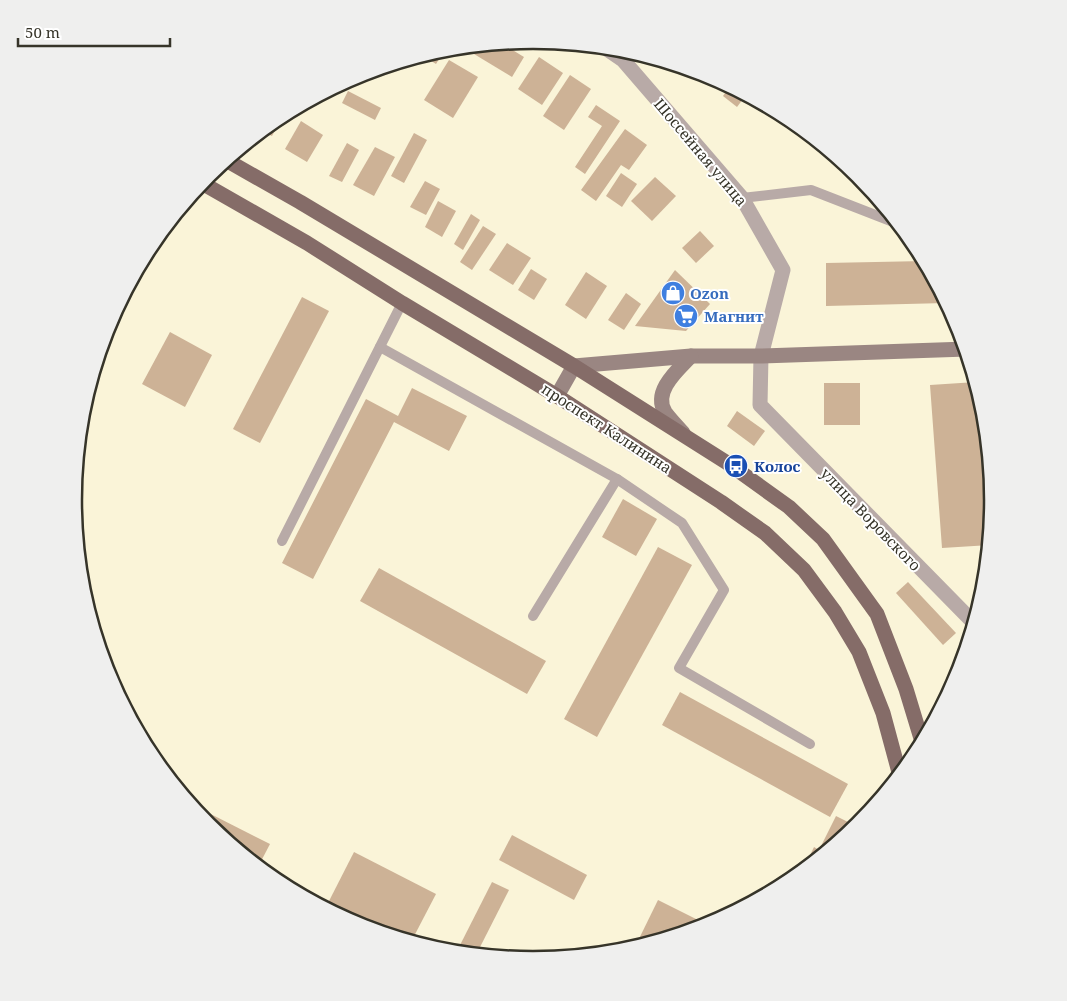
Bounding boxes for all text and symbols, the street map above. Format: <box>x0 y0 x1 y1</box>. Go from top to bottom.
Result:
scale bar <box>18 15 170 47</box>
text: 50 m <box>25 22 60 42</box>
street label: Шоссейная улица <box>650 94 752 210</box>
shop icon: Ozon <box>660 280 686 306</box>
place label: Ozon <box>690 283 729 303</box>
supermarket icon: Магнит <box>673 303 699 329</box>
place label: Магнит <box>704 306 764 326</box>
street label: проспект Калинина <box>538 378 676 478</box>
bus stop icon: Колос <box>723 453 749 479</box>
place label: Колос <box>754 456 801 476</box>
street label: улица Воровского <box>817 463 925 575</box>

